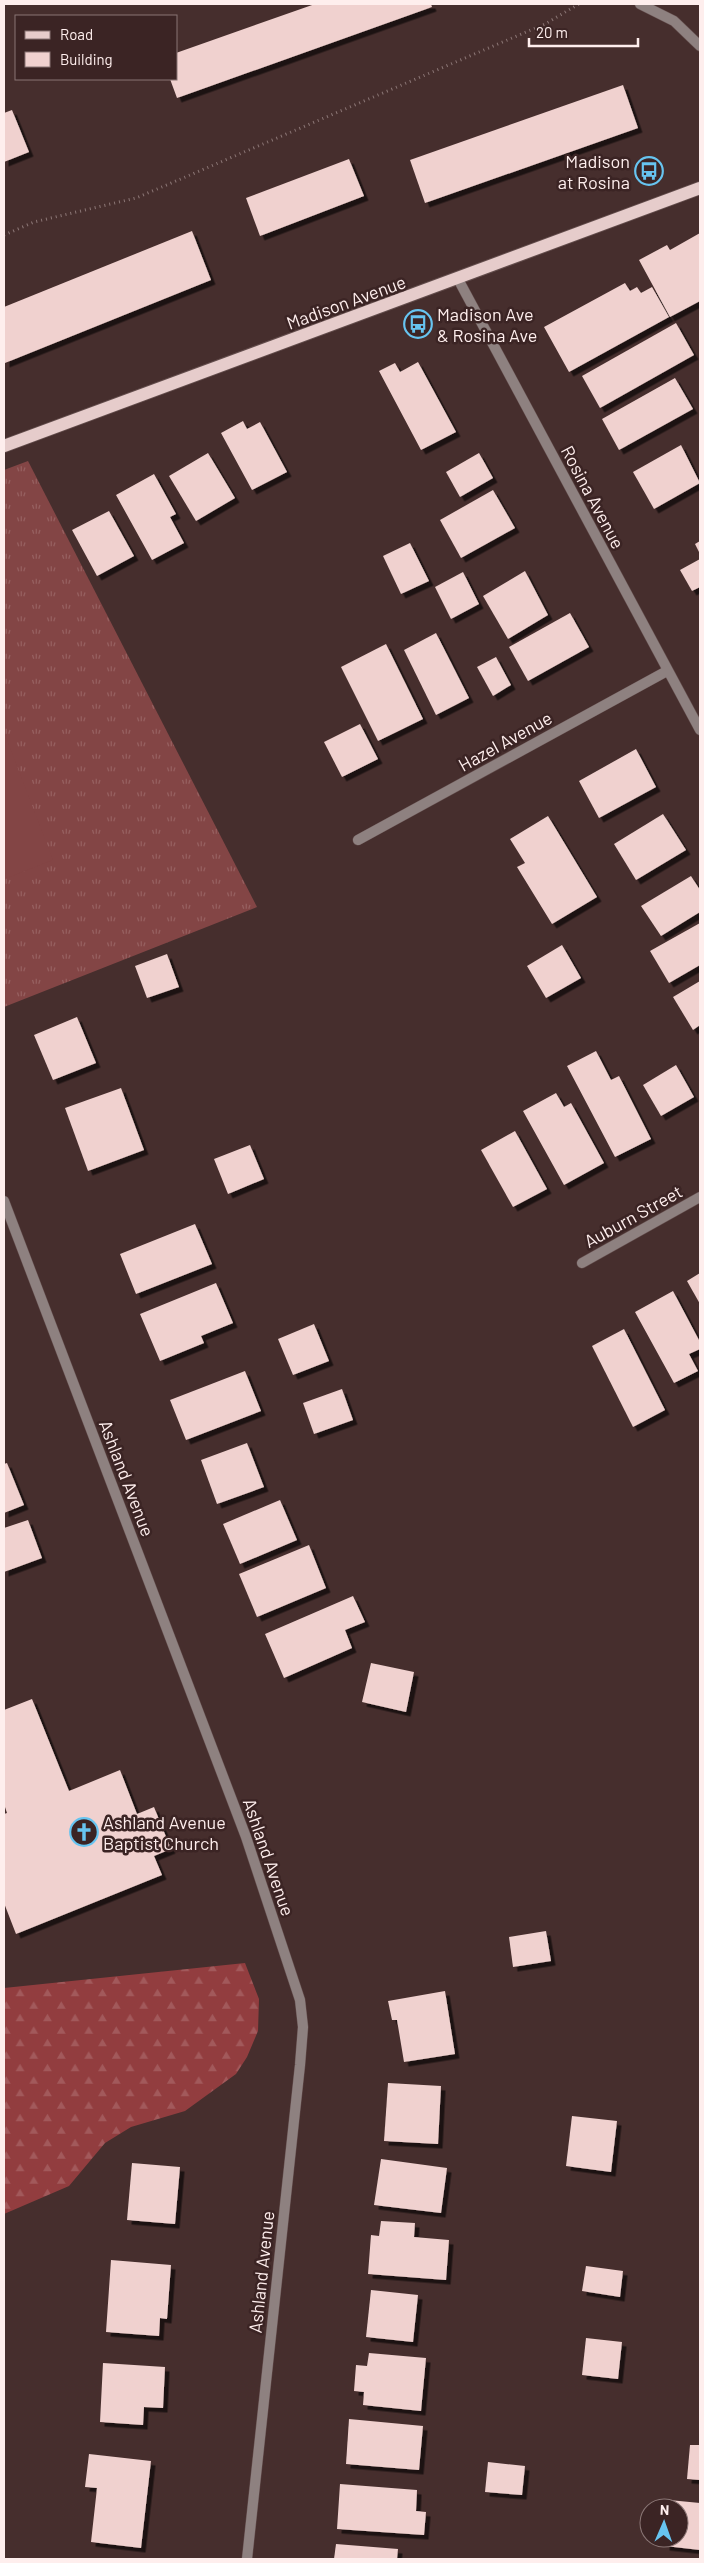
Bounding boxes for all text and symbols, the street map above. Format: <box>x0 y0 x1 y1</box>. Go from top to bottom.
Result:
legend <box>15 15 178 80</box>
scale bar <box>529 15 638 47</box>
text: 20 m <box>536 23 568 41</box>
text: Road <box>60 25 93 43</box>
text: Building <box>60 50 113 68</box>
place label: Madison at Rosina <box>558 150 630 193</box>
bus stop icon: Madison at Rosina <box>634 156 664 186</box>
street label: Madison Avenue <box>283 270 409 334</box>
place label: Madison Ave & Rosina Ave <box>437 303 537 346</box>
bus stop icon: Madison Ave & Rosina Ave <box>403 309 433 339</box>
street label: Rosina Avenue <box>557 442 629 552</box>
street label: Hazel Avenue <box>454 706 556 776</box>
street label: Auburn Street <box>580 1180 686 1252</box>
street label: Ashland Avenue <box>95 1417 159 1539</box>
street label: Ashland Avenue <box>239 1795 299 1919</box>
place label: Ashland Avenue Baptist Church <box>103 1811 226 1854</box>
church icon: Ashland Avenue Baptist Church <box>69 1817 99 1847</box>
street label: Ashland Avenue <box>244 2210 278 2334</box>
north arrow <box>639 2498 689 2548</box>
text: N <box>660 2501 669 2518</box>

